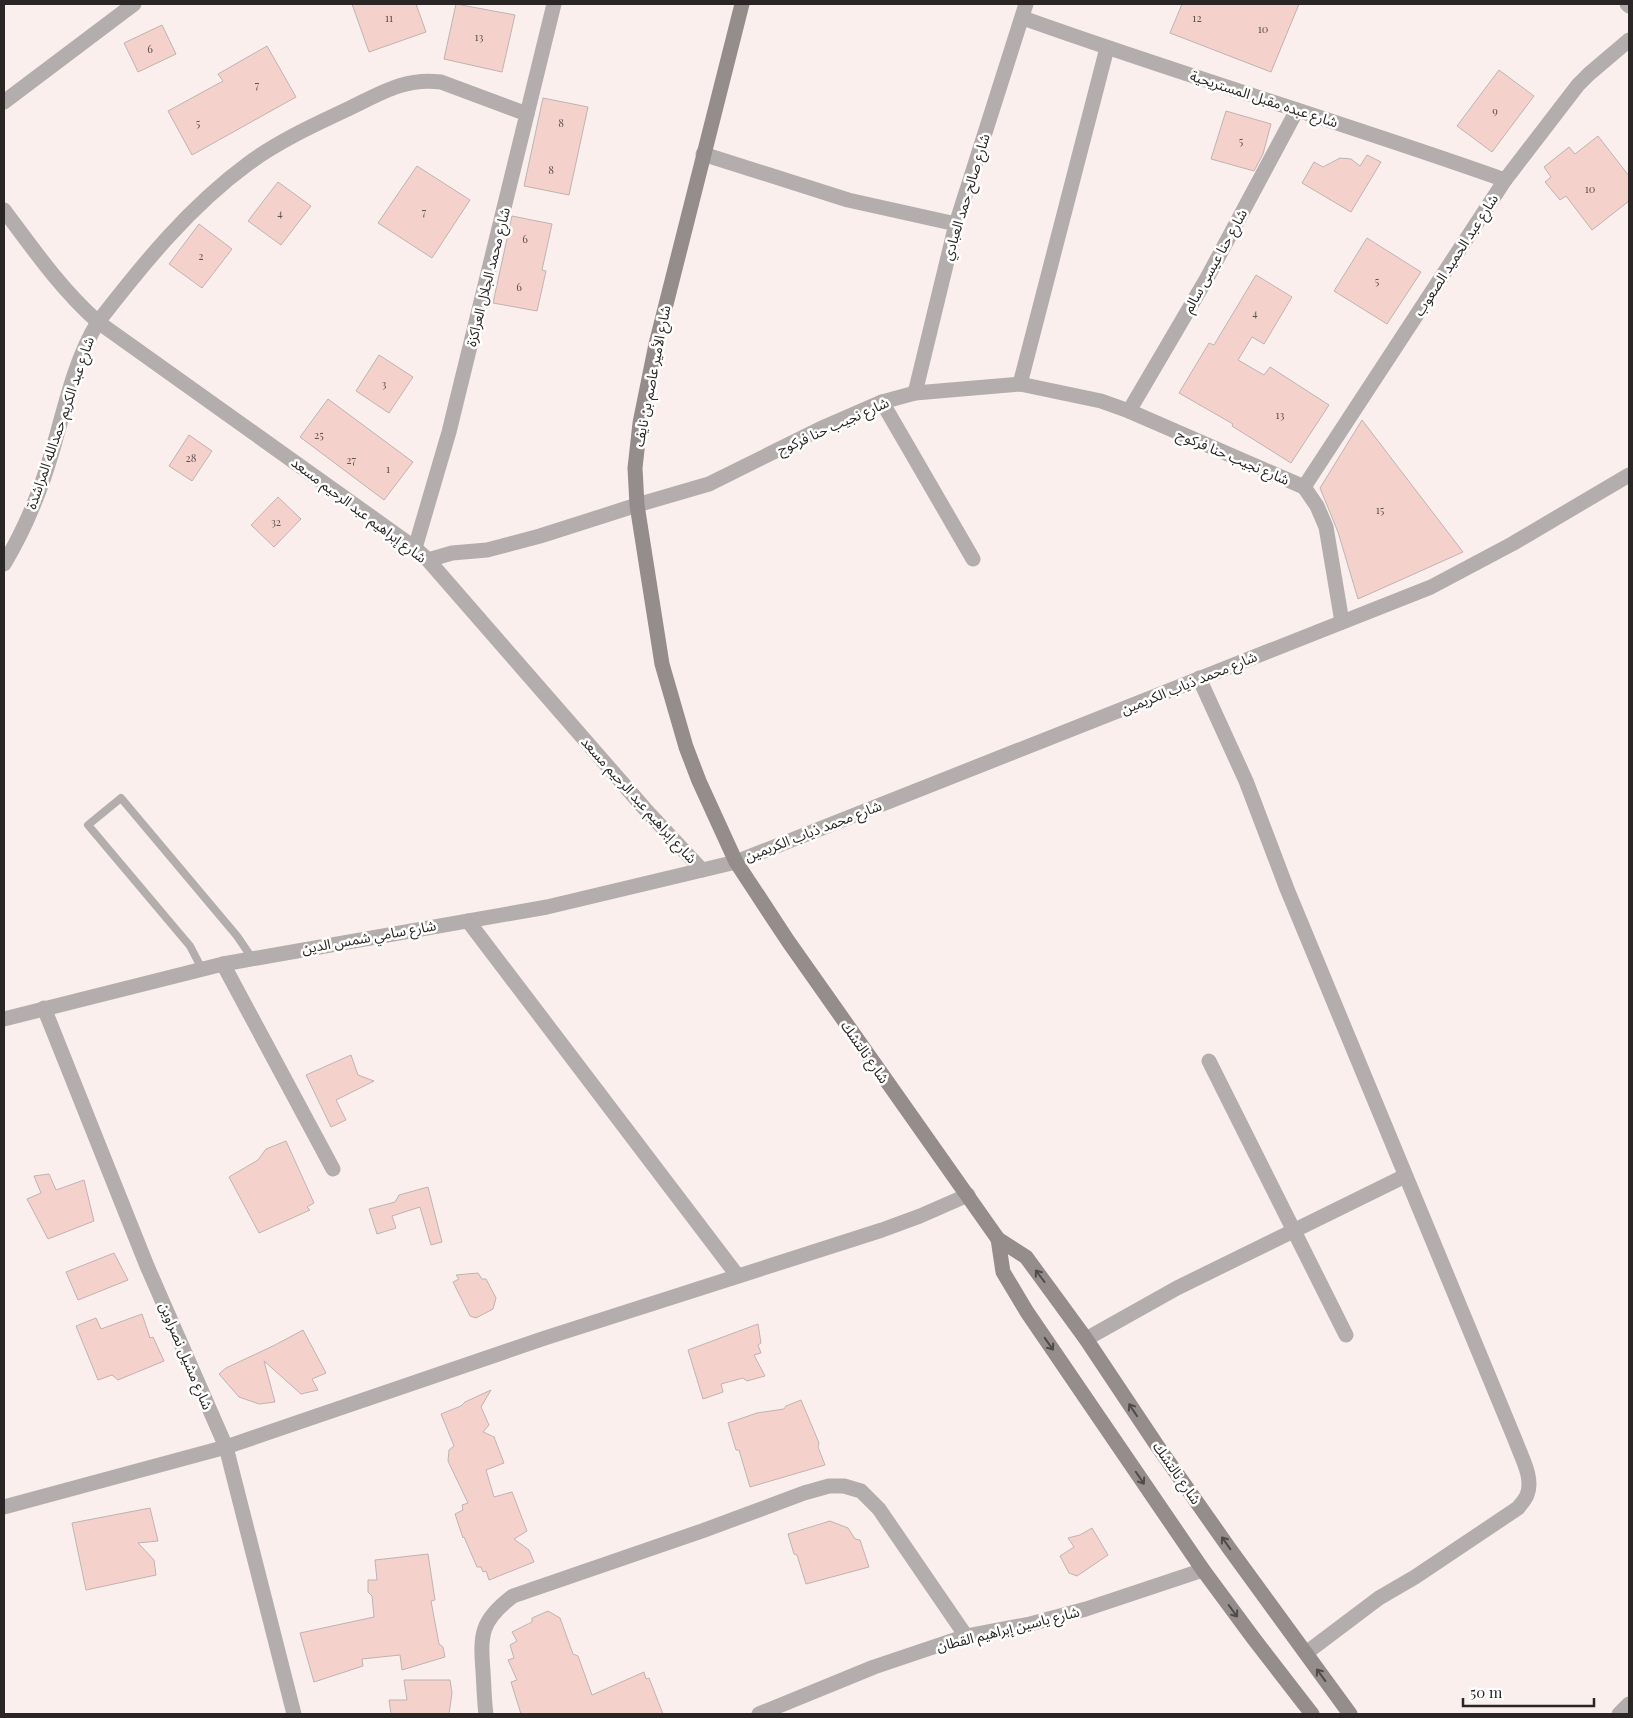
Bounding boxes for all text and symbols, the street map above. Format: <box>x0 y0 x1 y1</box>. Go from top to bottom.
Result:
house number: 11 <box>385 10 393 25</box>
house number: 12 <box>1192 10 1202 25</box>
house number: 10 <box>1258 21 1269 36</box>
house number: 13 <box>475 29 483 44</box>
house number: 6 <box>147 41 153 56</box>
street label: شارع عبده مقبل المستريحية <box>1187 66 1341 133</box>
house number: 7 <box>255 77 260 92</box>
house number: 9 <box>1492 103 1498 118</box>
house number: 5 <box>196 115 201 130</box>
house number: 8 <box>558 115 564 130</box>
street label: شارع صالح حمد العبادي <box>937 131 996 263</box>
house number: 5 <box>1239 133 1244 148</box>
house number: 8 <box>548 162 554 177</box>
house number: 10 <box>1585 181 1596 196</box>
street label: شارع عبد الحميد الصعوب <box>1409 190 1504 320</box>
house number: 7 <box>422 204 427 219</box>
house number: 4 <box>277 205 283 220</box>
street label: شارع محمد الجلال العراكزة <box>461 205 516 349</box>
street label: شارع حنا عيسى سالم <box>1178 205 1253 317</box>
house number: 6 <box>522 231 528 246</box>
house number: 2 <box>198 248 204 263</box>
house number: 5 <box>1375 273 1380 288</box>
house number: 6 <box>516 279 522 294</box>
street label: شارع الأمير عاصم بن نايف <box>628 303 677 449</box>
house number: 4 <box>1252 305 1258 320</box>
street label: شارع عبد الكريم حمدالله المراشدة <box>21 334 100 512</box>
house number: 3 <box>382 376 387 391</box>
street label: شارع نجيب حنا فركوح <box>774 392 893 461</box>
house number: 13 <box>1276 407 1284 422</box>
street label: شارع نجيب حنا فركوح <box>1173 424 1292 491</box>
house number: 25 <box>314 427 324 442</box>
house number: 28 <box>186 450 197 465</box>
house number: 27 <box>346 452 356 467</box>
street label: شارع إبراهيم عبد الرحيم مسعد <box>287 453 431 568</box>
house number: 1 <box>386 461 390 476</box>
house number: 15 <box>1376 502 1385 517</box>
house number: 32 <box>271 514 281 529</box>
street label: شارع محمد ذياب الكريمين <box>1118 647 1261 720</box>
street label: شارع إبراهيم عبد الرحيم مسعد <box>576 732 701 869</box>
street label: شارع محمد ذياب الكريمين <box>742 796 885 867</box>
street label: شارع سامي شمس الدين <box>300 915 438 960</box>
street label: شارع نالتشك <box>835 1017 894 1088</box>
one-way arrow <box>1035 1270 1046 1283</box>
street label: شارع مشيل نصراوين <box>153 1299 218 1413</box>
one-way arrow <box>1044 1336 1054 1350</box>
one-way arrow <box>1128 1403 1138 1417</box>
street label: شارع نالتشك <box>1147 1438 1206 1509</box>
one-way arrow <box>1135 1471 1145 1485</box>
one-way arrow <box>1221 1536 1231 1550</box>
street label: شارع ياسين إبراهيم القطان <box>934 1602 1082 1657</box>
one-way arrow <box>1228 1604 1238 1618</box>
one-way arrow <box>1316 1668 1326 1682</box>
scale bar <box>1463 1676 1594 1708</box>
text: 50 m <box>1470 1682 1503 1702</box>

